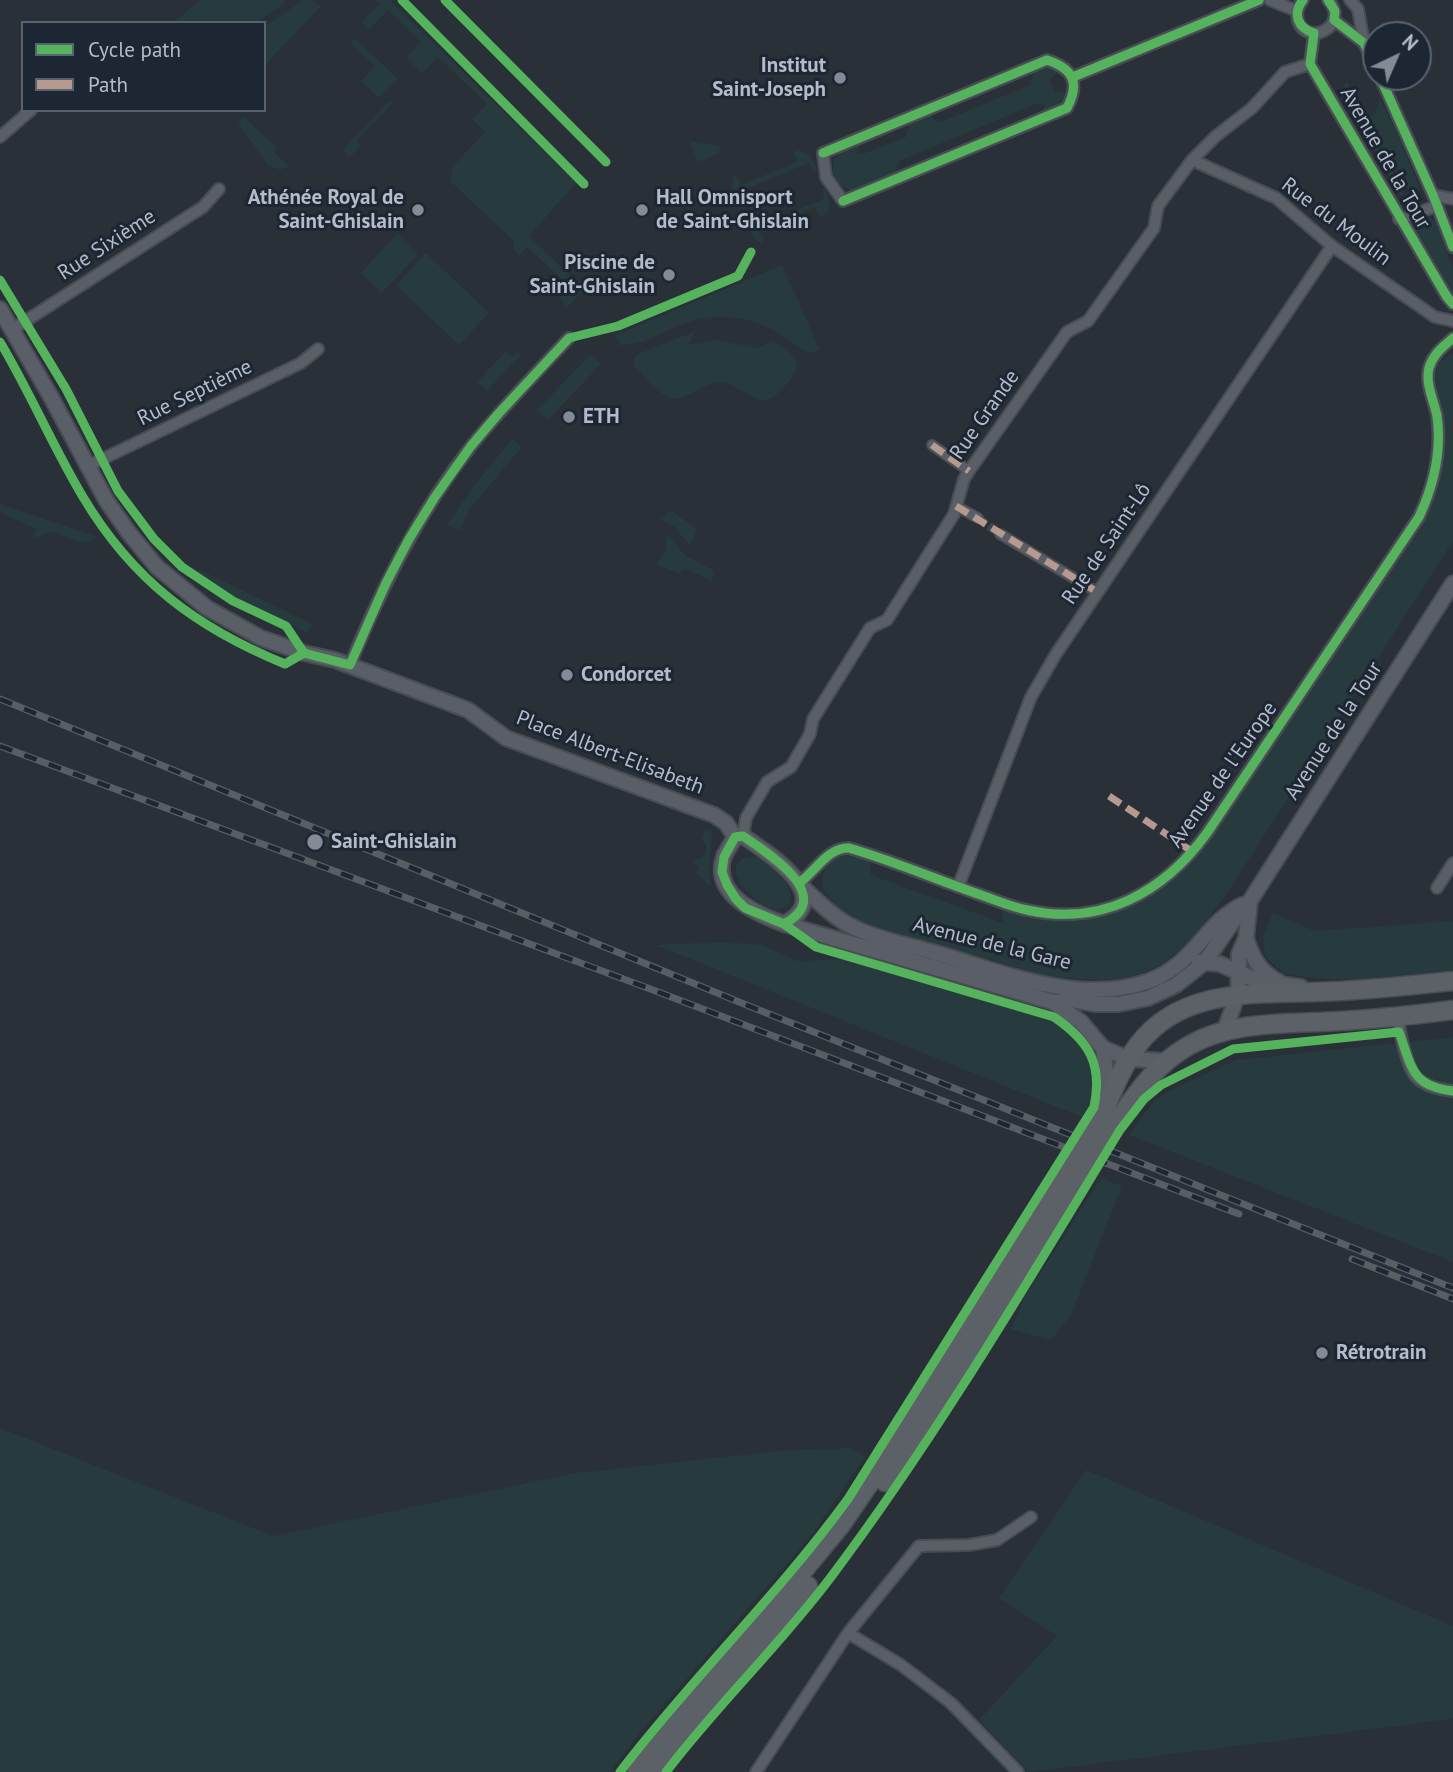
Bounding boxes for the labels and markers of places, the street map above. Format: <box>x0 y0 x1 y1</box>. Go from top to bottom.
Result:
place label: Institut Saint-Joseph <box>712 53 826 103</box>
marker: Institut Saint-Joseph <box>832 70 848 86</box>
place label: Athénée Royal de Saint-Ghislain <box>248 185 404 235</box>
place label: Hall Omnisport de Saint-Ghislain <box>656 185 809 235</box>
marker: Athénée Royal de Saint-Ghislain <box>410 202 426 218</box>
marker: Hall Omnisport de Saint-Ghislain <box>634 202 650 218</box>
place label: Piscine de Saint-Ghislain <box>529 250 655 300</box>
marker: Piscine de Saint-Ghislain <box>661 267 677 283</box>
place label: ETH <box>583 404 620 430</box>
marker: ETH <box>561 409 577 425</box>
place label: Condorcet <box>581 662 671 688</box>
marker: Condorcet <box>559 667 575 683</box>
place label: Saint-Ghislain <box>331 829 457 855</box>
marker: Saint-Ghislain <box>305 832 325 852</box>
place label: Rétrotrain <box>1336 1340 1426 1366</box>
marker: Rétrotrain <box>1314 1345 1330 1361</box>

